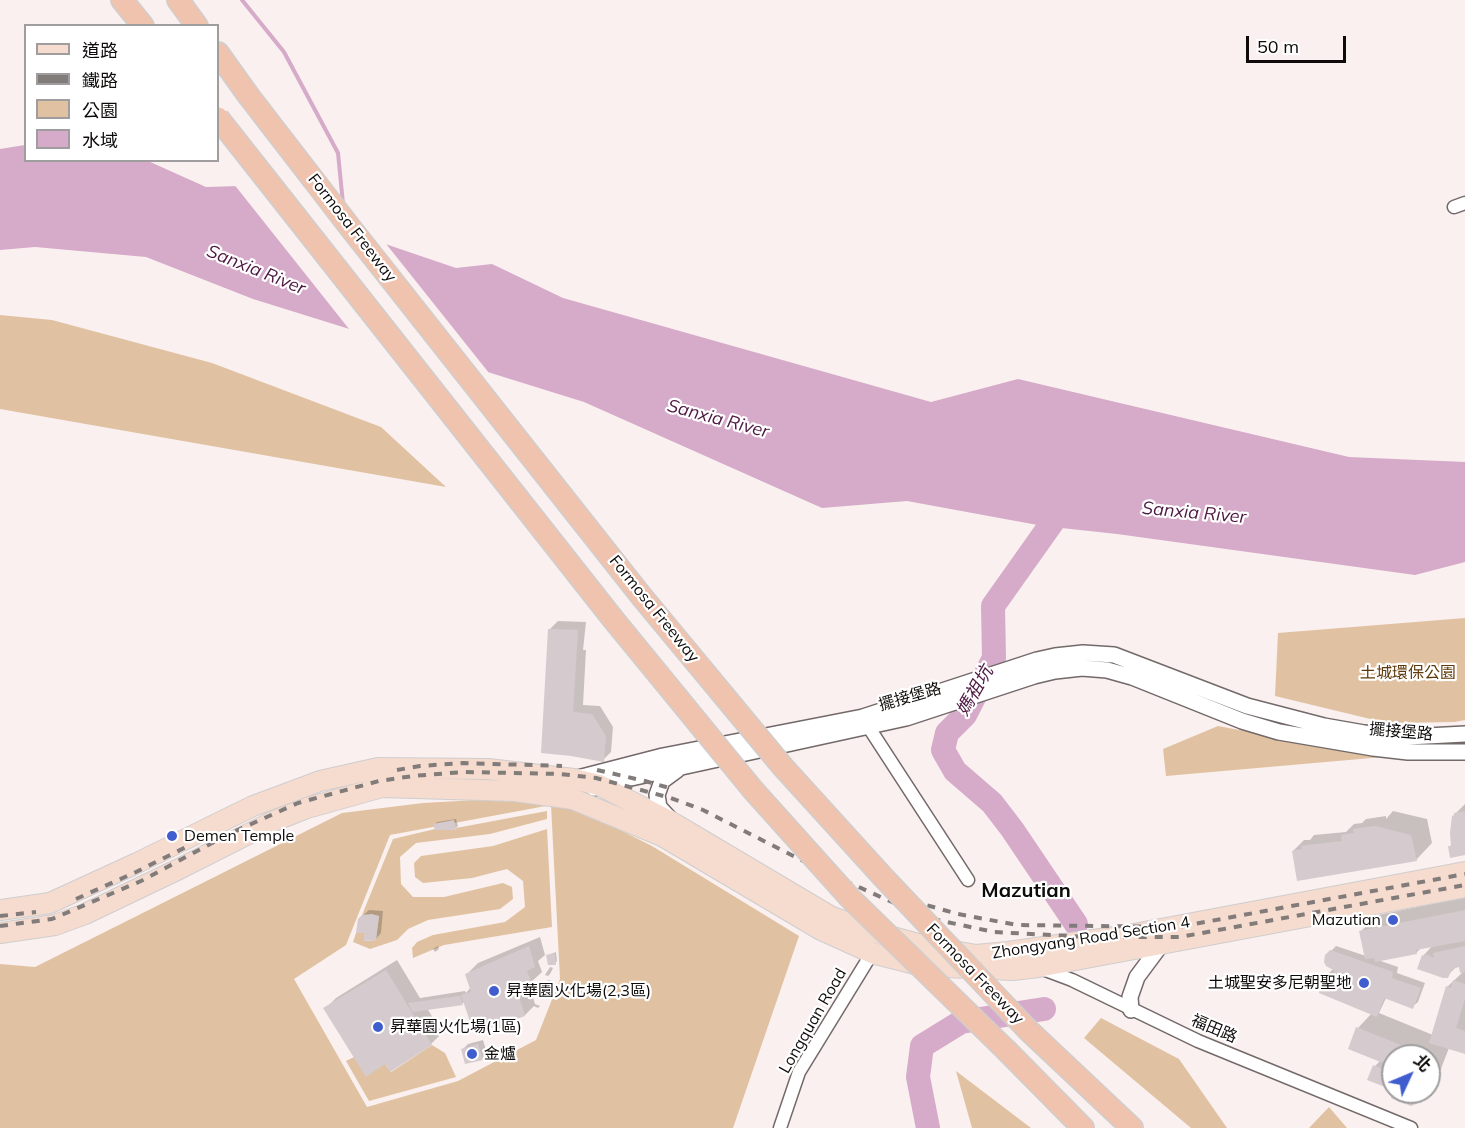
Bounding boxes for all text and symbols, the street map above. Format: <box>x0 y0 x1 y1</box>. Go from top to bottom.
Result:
legend <box>24 24 219 162</box>
scale bar <box>1249 24 1350 62</box>
text: 50 m <box>1257 35 1299 58</box>
text: 道路 <box>82 39 118 62</box>
text: 鐵路 <box>82 69 118 92</box>
text: 公園 <box>82 99 118 122</box>
text: 水域 <box>82 129 118 152</box>
street label: Formosa Freeway <box>304 170 400 286</box>
water label: Sanxia River <box>204 240 308 300</box>
water label: Sanxia River <box>665 395 771 443</box>
water label: Sanxia River <box>1141 498 1247 528</box>
street label: Formosa Freeway <box>605 552 703 666</box>
water label: 媽祖坑 <box>952 662 998 720</box>
park label: 土城環保公園 <box>1360 663 1456 683</box>
street label: 擺接堡路 <box>877 679 943 715</box>
street label: 擺接堡路 <box>1368 720 1434 744</box>
place label: Demen Temple <box>184 826 294 846</box>
marker: Demen Temple <box>165 829 179 843</box>
district label: Mazutian <box>981 879 1071 903</box>
place label: Mazutian <box>1312 910 1381 930</box>
street label: Zhongyang Road Section 4 <box>991 913 1191 963</box>
marker: Mazutian <box>1386 913 1400 927</box>
street label: Formosa Freeway <box>922 920 1028 1028</box>
street label: Longquan Road <box>775 965 851 1077</box>
place label: 土城聖安多尼朝聖地 <box>1208 973 1352 993</box>
marker: 土城聖安多尼朝聖地 <box>1357 976 1371 990</box>
place label: 昇華園火化場(2,3區) <box>506 981 651 1001</box>
marker: 昇華園火化場(2,3區) <box>487 984 501 998</box>
street label: 福田路 <box>1188 1011 1240 1047</box>
place label: 昇華園火化場(1區) <box>390 1017 522 1037</box>
marker: 昇華園火化場(1區) <box>371 1020 385 1034</box>
place label: 金爐 <box>484 1044 516 1064</box>
north arrow <box>1381 1044 1441 1104</box>
marker: 金爐 <box>465 1047 479 1061</box>
text: 北 <box>1410 1050 1435 1076</box>

